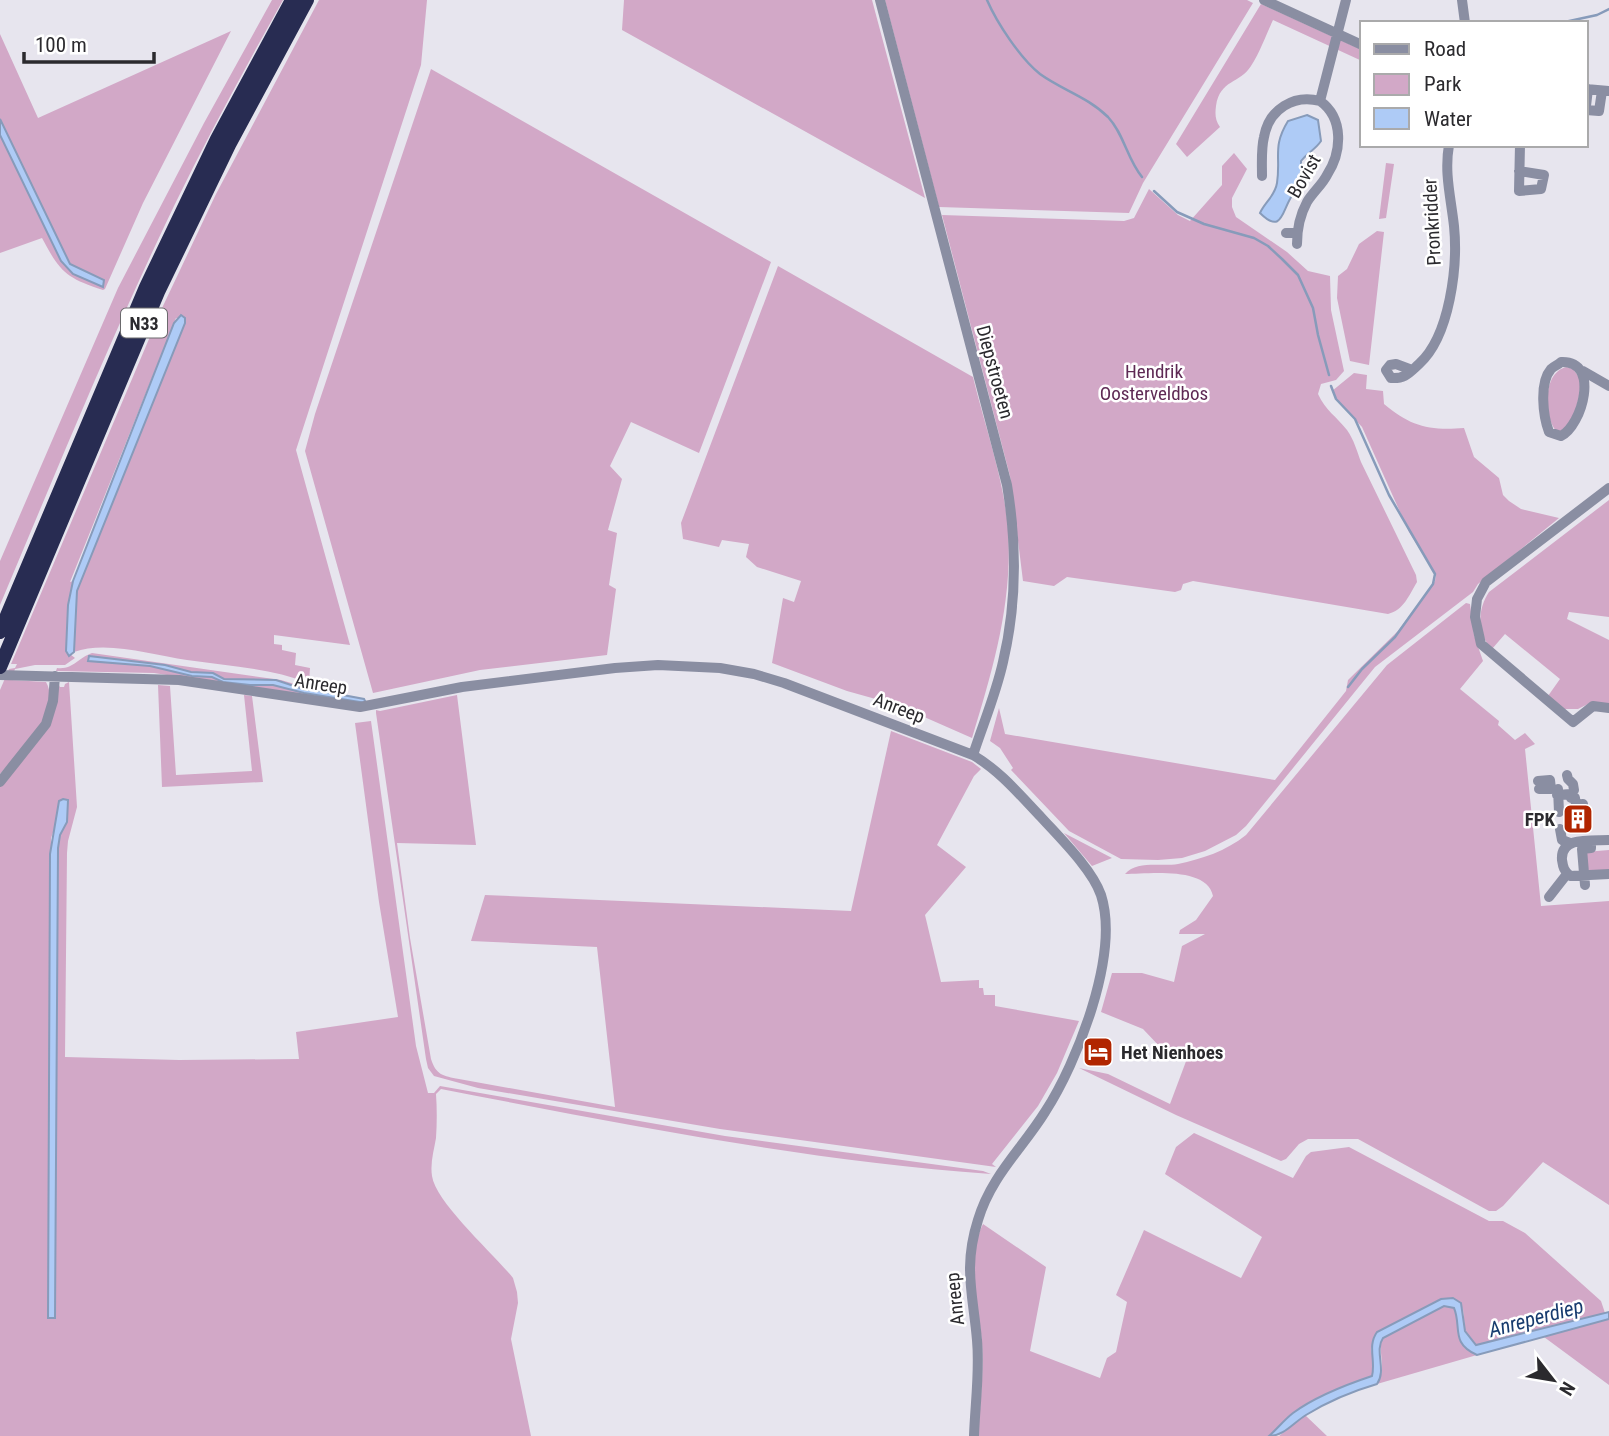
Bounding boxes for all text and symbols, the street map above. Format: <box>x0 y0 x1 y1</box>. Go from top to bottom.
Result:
scale bar <box>24 21 154 65</box>
legend <box>1360 21 1588 147</box>
text: 100 m <box>35 33 87 57</box>
text: Road <box>1424 37 1466 61</box>
text: Park <box>1424 72 1462 96</box>
text: Water <box>1424 107 1472 131</box>
street label: Bovist <box>1282 150 1326 202</box>
street label: Pronkridder <box>1418 178 1446 266</box>
road number: N33 <box>121 309 167 338</box>
street label: Diepstroeten <box>972 323 1018 421</box>
park label: Hendrik Oosterveldbos <box>1100 360 1208 405</box>
street label: Anreep <box>293 668 349 700</box>
street label: Anreep <box>870 688 928 728</box>
building icon: FPK <box>1561 802 1595 836</box>
place label: FPK <box>1525 808 1555 831</box>
hotel icon: Het Nienhoes <box>1081 1035 1115 1069</box>
place label: Het Nienhoes <box>1121 1041 1223 1064</box>
street label: Anreep <box>941 1271 969 1327</box>
water label: Anreperdiep <box>1485 1294 1586 1342</box>
north arrow <box>1518 1345 1588 1415</box>
text: N <box>1554 1378 1580 1399</box>

